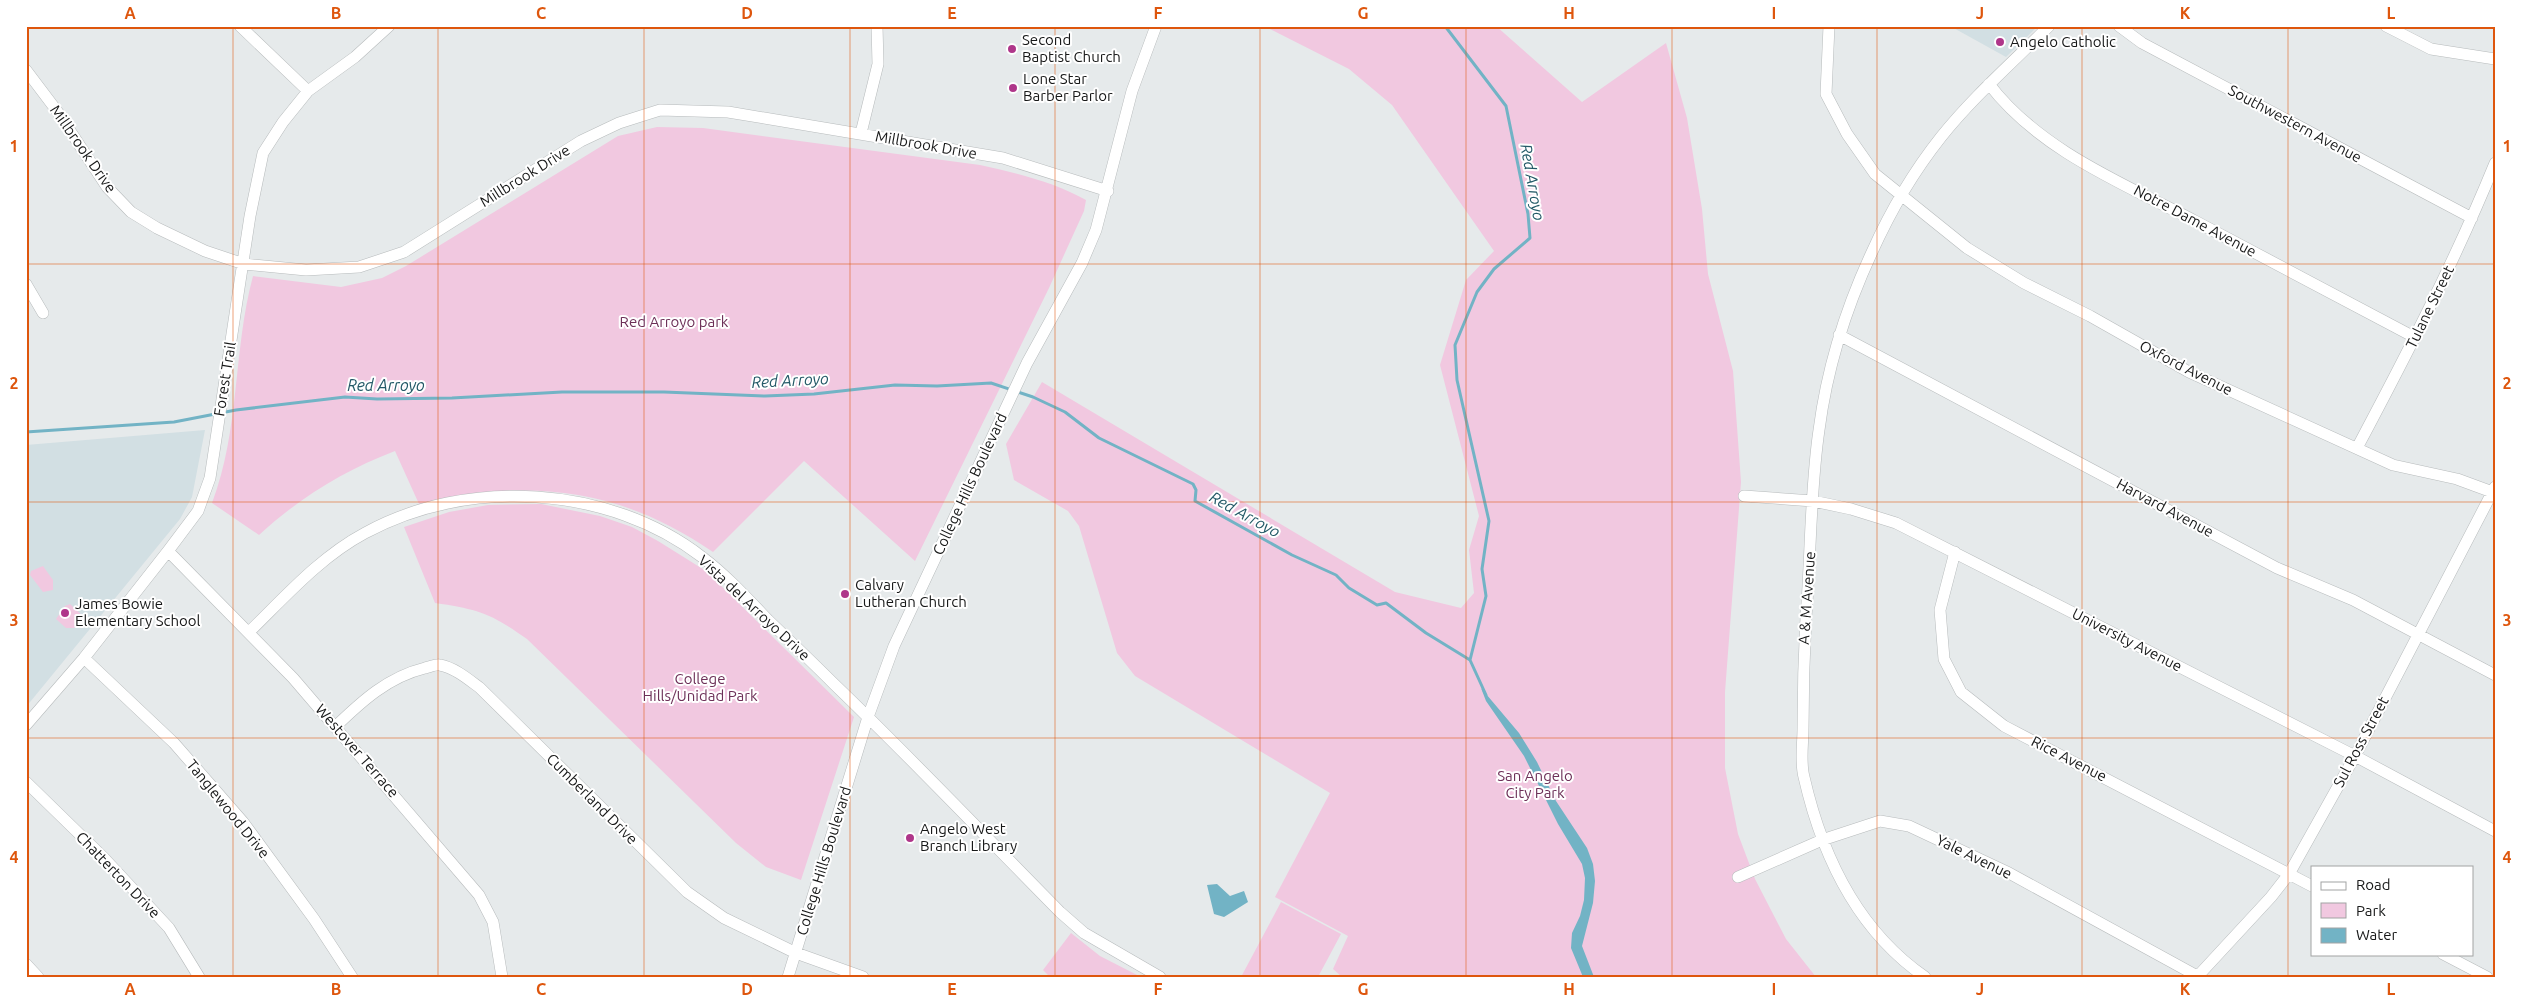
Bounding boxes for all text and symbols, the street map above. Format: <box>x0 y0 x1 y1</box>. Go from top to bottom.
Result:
text: A <box>124 4 136 22</box>
text: B <box>331 4 341 22</box>
text: C <box>536 4 546 22</box>
text: D <box>741 4 753 22</box>
text: E <box>947 4 957 22</box>
text: F <box>1154 4 1163 22</box>
text: G <box>1357 4 1369 22</box>
text: H <box>1563 4 1575 22</box>
text: I <box>1772 4 1776 22</box>
text: J <box>1976 4 1984 22</box>
text: K <box>2180 4 2191 22</box>
text: L <box>2387 4 2396 22</box>
place label: Second Baptist Church <box>1022 31 1121 65</box>
place label: Angelo Catholic <box>2010 33 2116 50</box>
marker: Angelo Catholic <box>1994 36 2006 48</box>
marker: Second Baptist Church <box>1006 43 1018 55</box>
place label: Lone Star Barber Parlor <box>1023 70 1113 104</box>
street label: Southwestern Avenue <box>2226 81 2365 166</box>
marker: Lone Star Barber Parlor <box>1007 82 1019 94</box>
street label: Millbrook Drive <box>47 102 120 196</box>
street label: Millbrook Drive <box>874 127 978 162</box>
text: 1 <box>9 137 19 155</box>
text: 1 <box>2502 137 2512 155</box>
street label: Millbrook Drive <box>477 141 573 210</box>
water label: Red Arroyo <box>1517 142 1549 222</box>
street label: Notre Dame Avenue <box>2131 181 2259 260</box>
street label: Tulane Street <box>2402 262 2457 351</box>
park label: Red Arroyo park <box>620 313 729 330</box>
street label: Oxford Avenue <box>2137 337 2236 398</box>
street label: Forest Trail <box>210 340 239 417</box>
water label: Red Arroyo <box>751 369 829 391</box>
text: 2 <box>9 374 19 392</box>
text: 2 <box>2502 374 2512 392</box>
water label: Red Arroyo <box>347 376 425 394</box>
street label: College Hills Boulevard <box>929 410 1010 558</box>
street label: Harvard Avenue <box>2114 475 2217 540</box>
water label: Red Arroyo <box>1207 487 1284 541</box>
street label: A & M Avenue <box>1795 551 1818 645</box>
street label: Vista del Arroyo Drive <box>695 552 814 664</box>
place label: Calvary Lutheran Church <box>855 576 967 610</box>
marker: Calvary Lutheran Church <box>839 588 851 600</box>
place label: James Bowie Elementary School <box>75 595 201 629</box>
street label: University Avenue <box>2069 605 2185 675</box>
marker: James Bowie Elementary School <box>59 607 71 619</box>
text: 3 <box>9 611 19 629</box>
text: 3 <box>2502 611 2512 629</box>
park label: College Hills/Unidad Park <box>643 670 758 704</box>
street label: Sul Ross Street <box>2330 693 2392 790</box>
street label: Westover Terrace <box>312 701 402 801</box>
street label: Rice Avenue <box>2029 732 2110 785</box>
street label: Cumberland Drive <box>543 750 641 848</box>
street label: Tanglewood Drive <box>183 756 273 861</box>
park label: San Angelo City Park <box>1497 767 1573 801</box>
street label: College Hills Boulevard <box>793 784 854 937</box>
place label: Angelo West Branch Library <box>920 820 1017 854</box>
street label: Chatterton Drive <box>73 828 164 921</box>
street label: Yale Avenue <box>1934 831 2015 882</box>
marker: Angelo West Branch Library <box>904 832 916 844</box>
text: 4 <box>9 848 19 866</box>
text: 4 <box>2502 848 2512 866</box>
legend <box>2311 866 2474 956</box>
text: Road <box>2356 876 2391 893</box>
text: Park <box>2356 902 2386 919</box>
text: Water <box>2356 926 2397 943</box>
text: A <box>124 980 136 998</box>
text: B <box>331 980 341 998</box>
text: C <box>536 980 546 998</box>
text: D <box>741 980 753 998</box>
text: E <box>947 980 957 998</box>
text: F <box>1154 980 1163 998</box>
text: G <box>1357 980 1369 998</box>
text: H <box>1563 980 1575 998</box>
text: I <box>1772 980 1776 998</box>
text: J <box>1976 980 1984 998</box>
text: K <box>2180 980 2191 998</box>
text: L <box>2387 980 2396 998</box>

